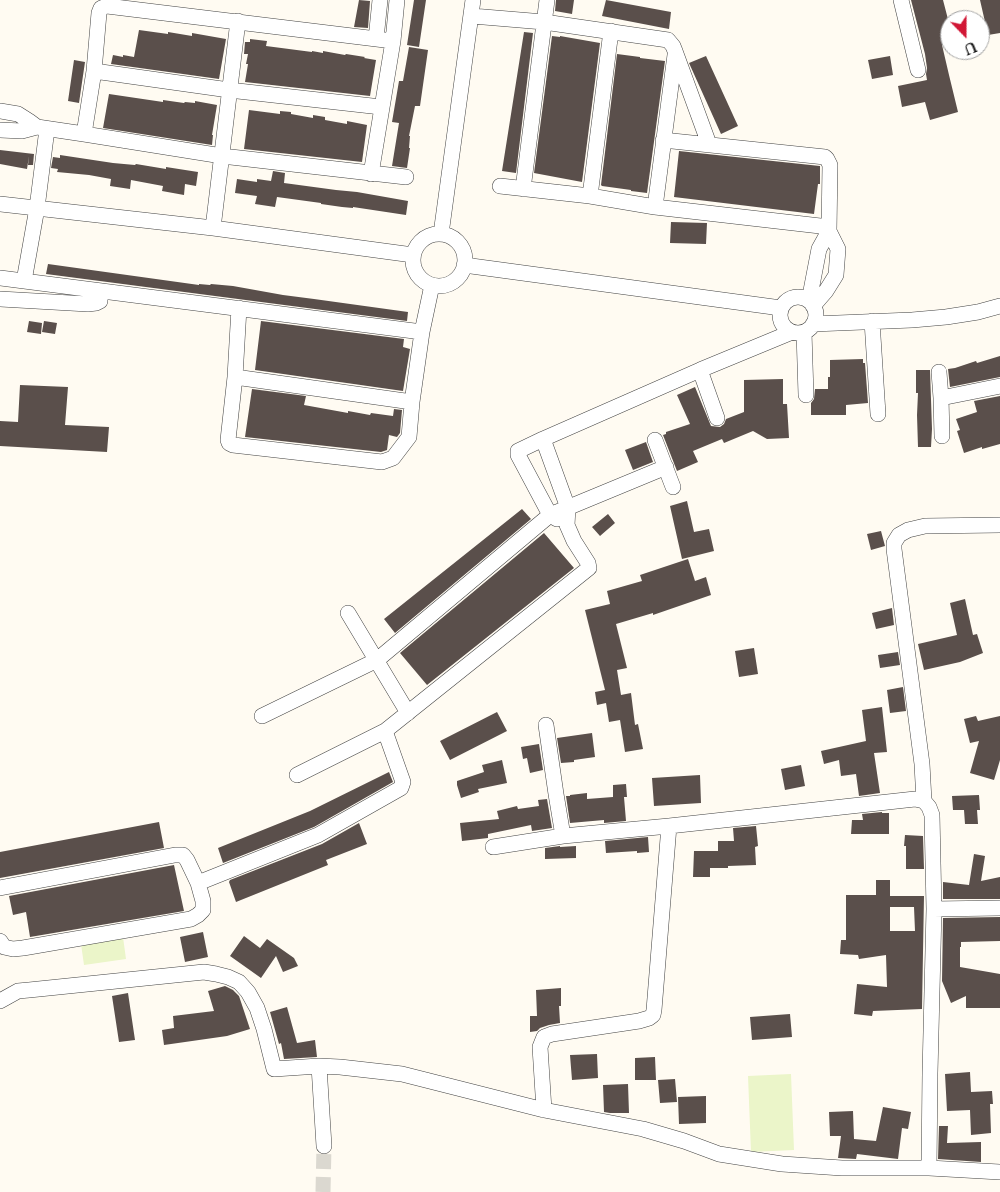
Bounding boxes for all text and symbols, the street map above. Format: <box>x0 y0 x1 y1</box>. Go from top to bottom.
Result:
north arrow <box>940 10 990 60</box>
text: U <box>961 37 979 59</box>

